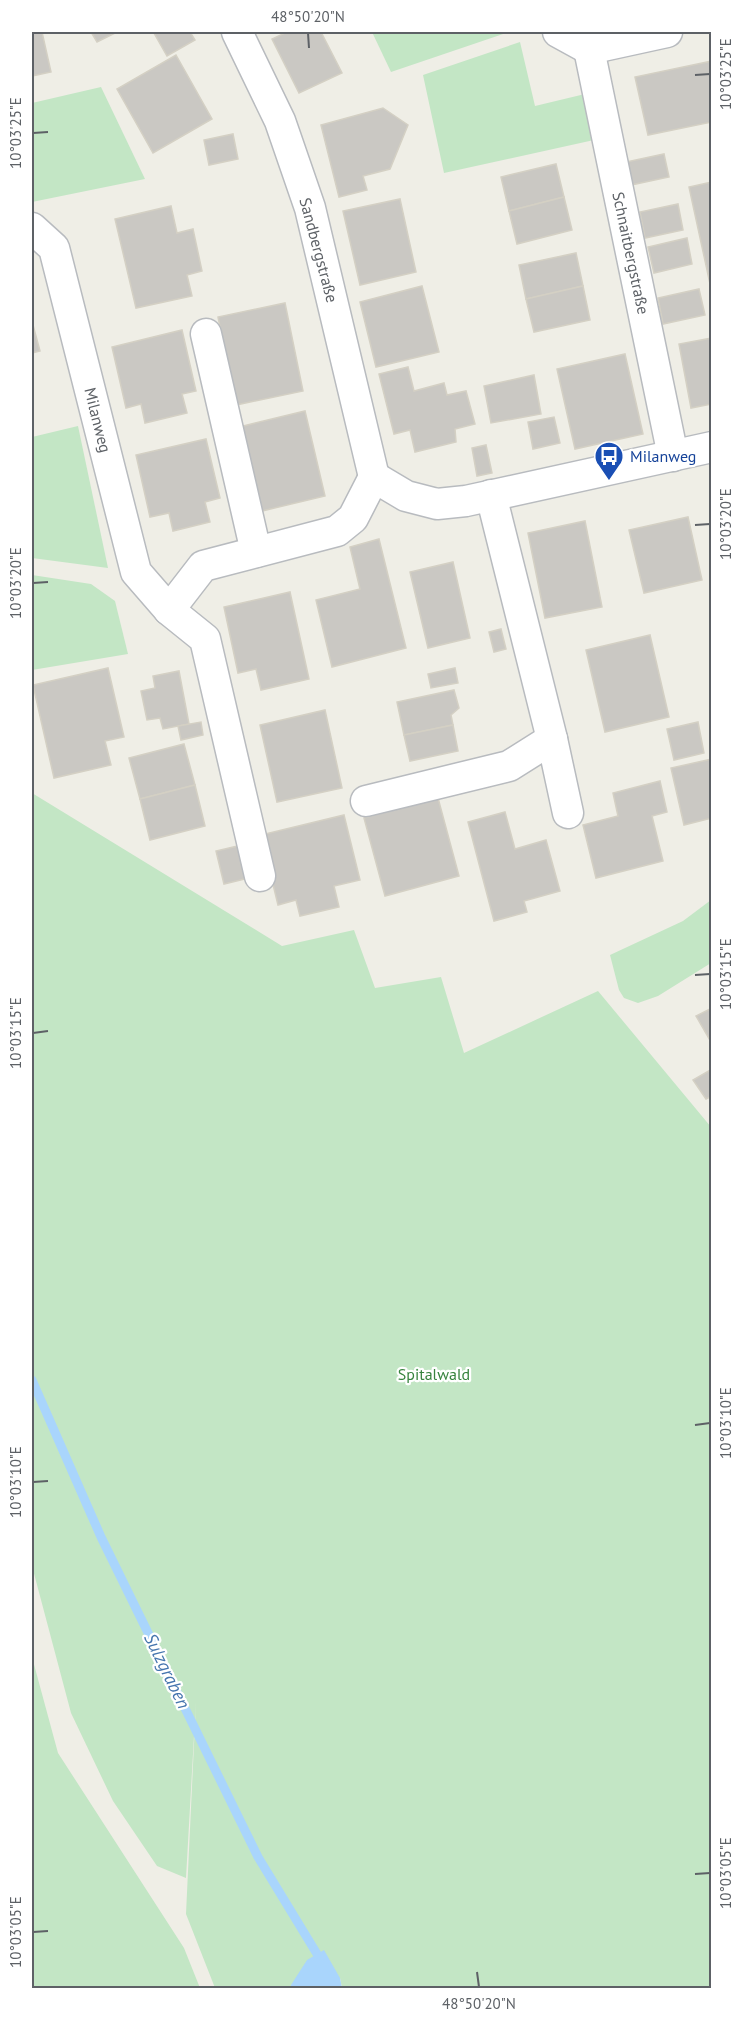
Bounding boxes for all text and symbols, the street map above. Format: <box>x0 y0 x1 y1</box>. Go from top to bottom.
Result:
text: 48°50'20"N <box>271 7 345 26</box>
text: 10°03'25"E <box>716 38 735 110</box>
text: 10°03'25"E <box>6 97 25 169</box>
street label: Schnaitbergstraße <box>608 190 654 316</box>
street label: Sandbergstraße <box>295 195 343 305</box>
street label: Milanweg <box>80 385 116 455</box>
bus stop icon: Milanweg <box>593 440 625 482</box>
place label: Milanweg <box>630 446 696 466</box>
text: 10°03'20"E <box>716 488 735 560</box>
text: 10°03'20"E <box>6 547 25 619</box>
text: 10°03'15"E <box>716 938 735 1010</box>
text: 10°03'15"E <box>6 997 25 1069</box>
park label: Spitalwald <box>398 1364 470 1384</box>
text: 10°03'10"E <box>716 1387 735 1459</box>
text: 10°03'10"E <box>6 1446 25 1518</box>
water label: Sulzgraben <box>139 1629 196 1712</box>
text: 10°03'05"E <box>716 1837 735 1909</box>
text: 10°03'05"E <box>6 1896 25 1968</box>
text: 48°50'20"N <box>442 1994 516 2013</box>

